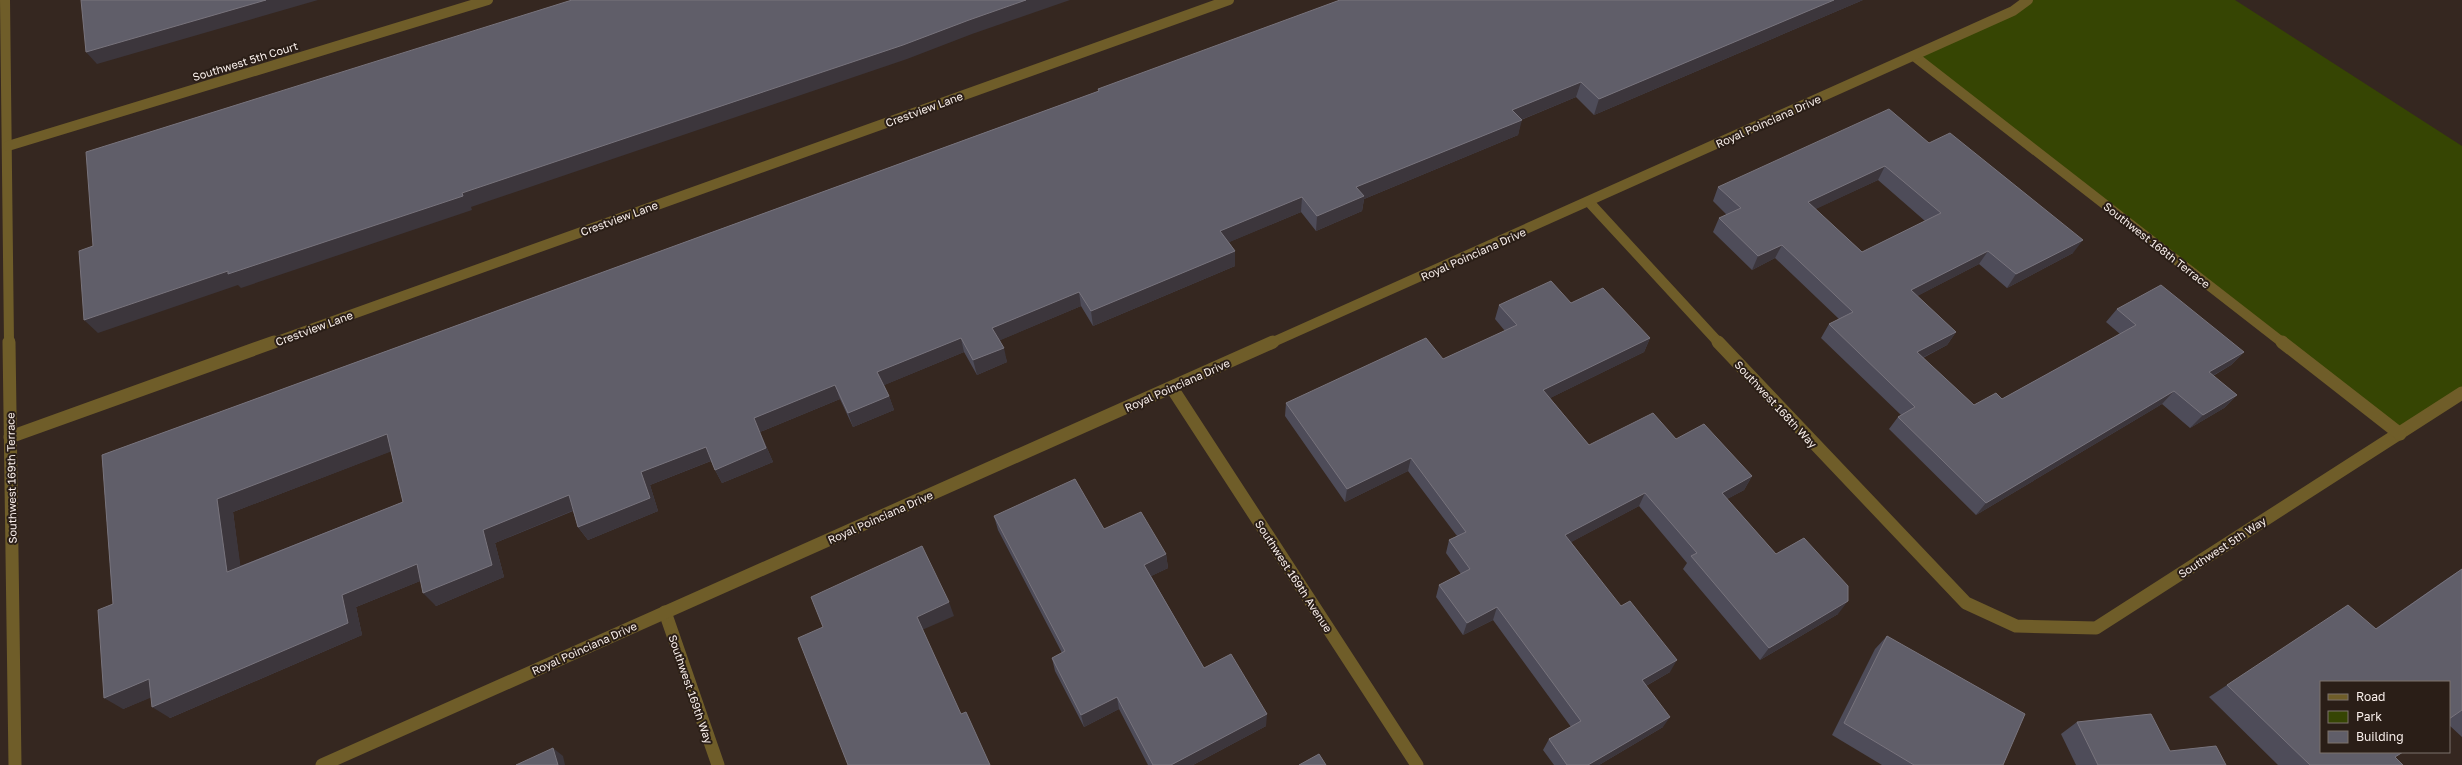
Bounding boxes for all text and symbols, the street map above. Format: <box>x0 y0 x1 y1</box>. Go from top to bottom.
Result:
street label: Southwest 5th Court <box>191 39 299 83</box>
street label: Crestview Lane <box>884 89 964 129</box>
street label: Royal Poinciana Drive <box>1713 92 1823 150</box>
street label: Crestview Lane <box>579 198 659 238</box>
street label: Southwest 168th Terrace <box>2101 199 2213 291</box>
street label: Royal Poinciana Drive <box>1418 225 1528 283</box>
street label: Crestview Lane <box>274 308 354 348</box>
street label: Royal Poinciana Drive <box>1122 356 1232 414</box>
street label: Southwest 168th Way <box>1732 358 1820 450</box>
street label: Southwest 169th Terrace <box>3 412 19 544</box>
street label: Royal Poinciana Drive <box>825 488 935 546</box>
street label: Southwest 5th Way <box>2176 514 2268 580</box>
street label: Southwest 169th Avenue <box>1253 518 1335 634</box>
street label: Royal Poinciana Drive <box>529 619 639 677</box>
street label: Southwest 169th Way <box>666 633 716 745</box>
legend <box>2320 681 2450 753</box>
text: Road <box>2356 689 2385 704</box>
text: Park <box>2356 709 2382 724</box>
text: Building <box>2356 729 2404 744</box>

